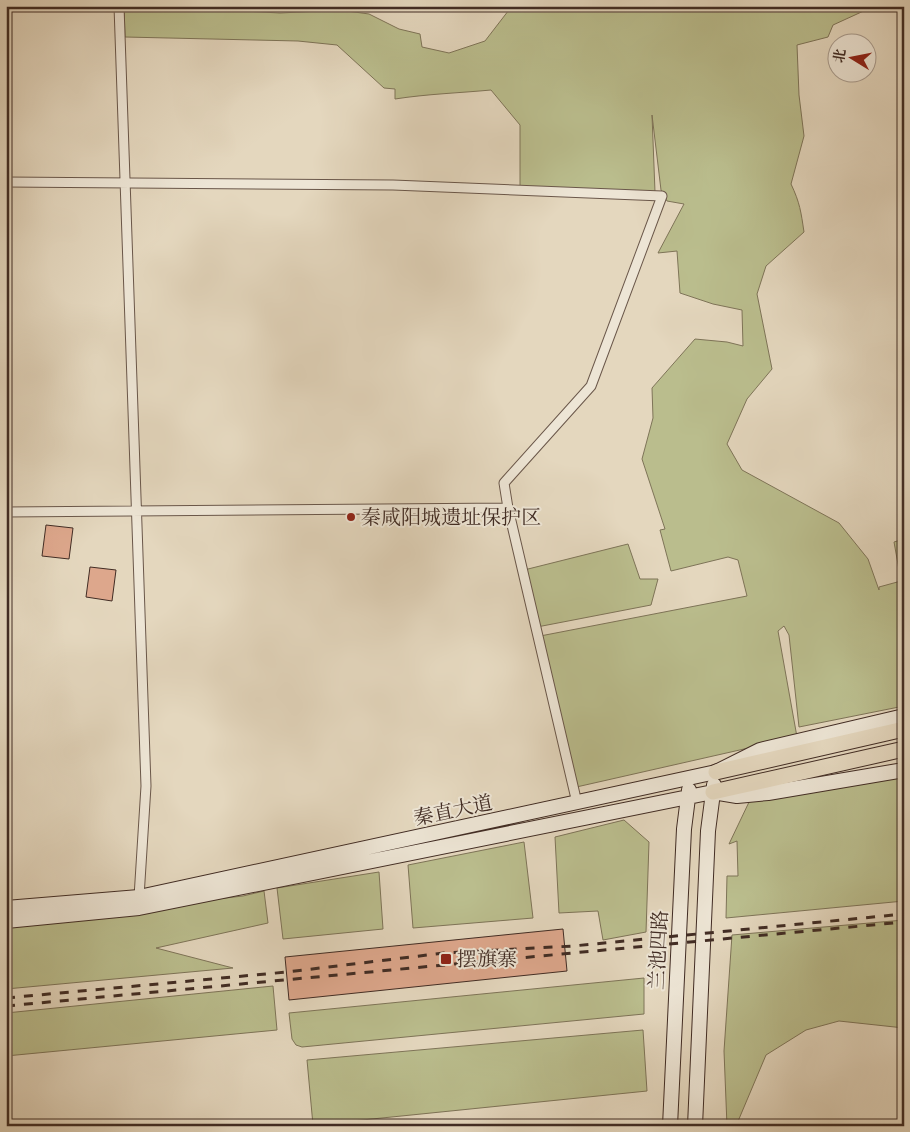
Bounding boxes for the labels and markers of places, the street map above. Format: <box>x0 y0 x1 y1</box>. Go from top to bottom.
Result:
place label: 秦咸阳城遗址保护区 <box>361 504 541 530</box>
marker: 秦咸阳城遗址保护区 <box>345 511 357 523</box>
place label: 摆旗寨 <box>457 946 517 972</box>
marker: 摆旗寨 <box>439 952 453 966</box>

